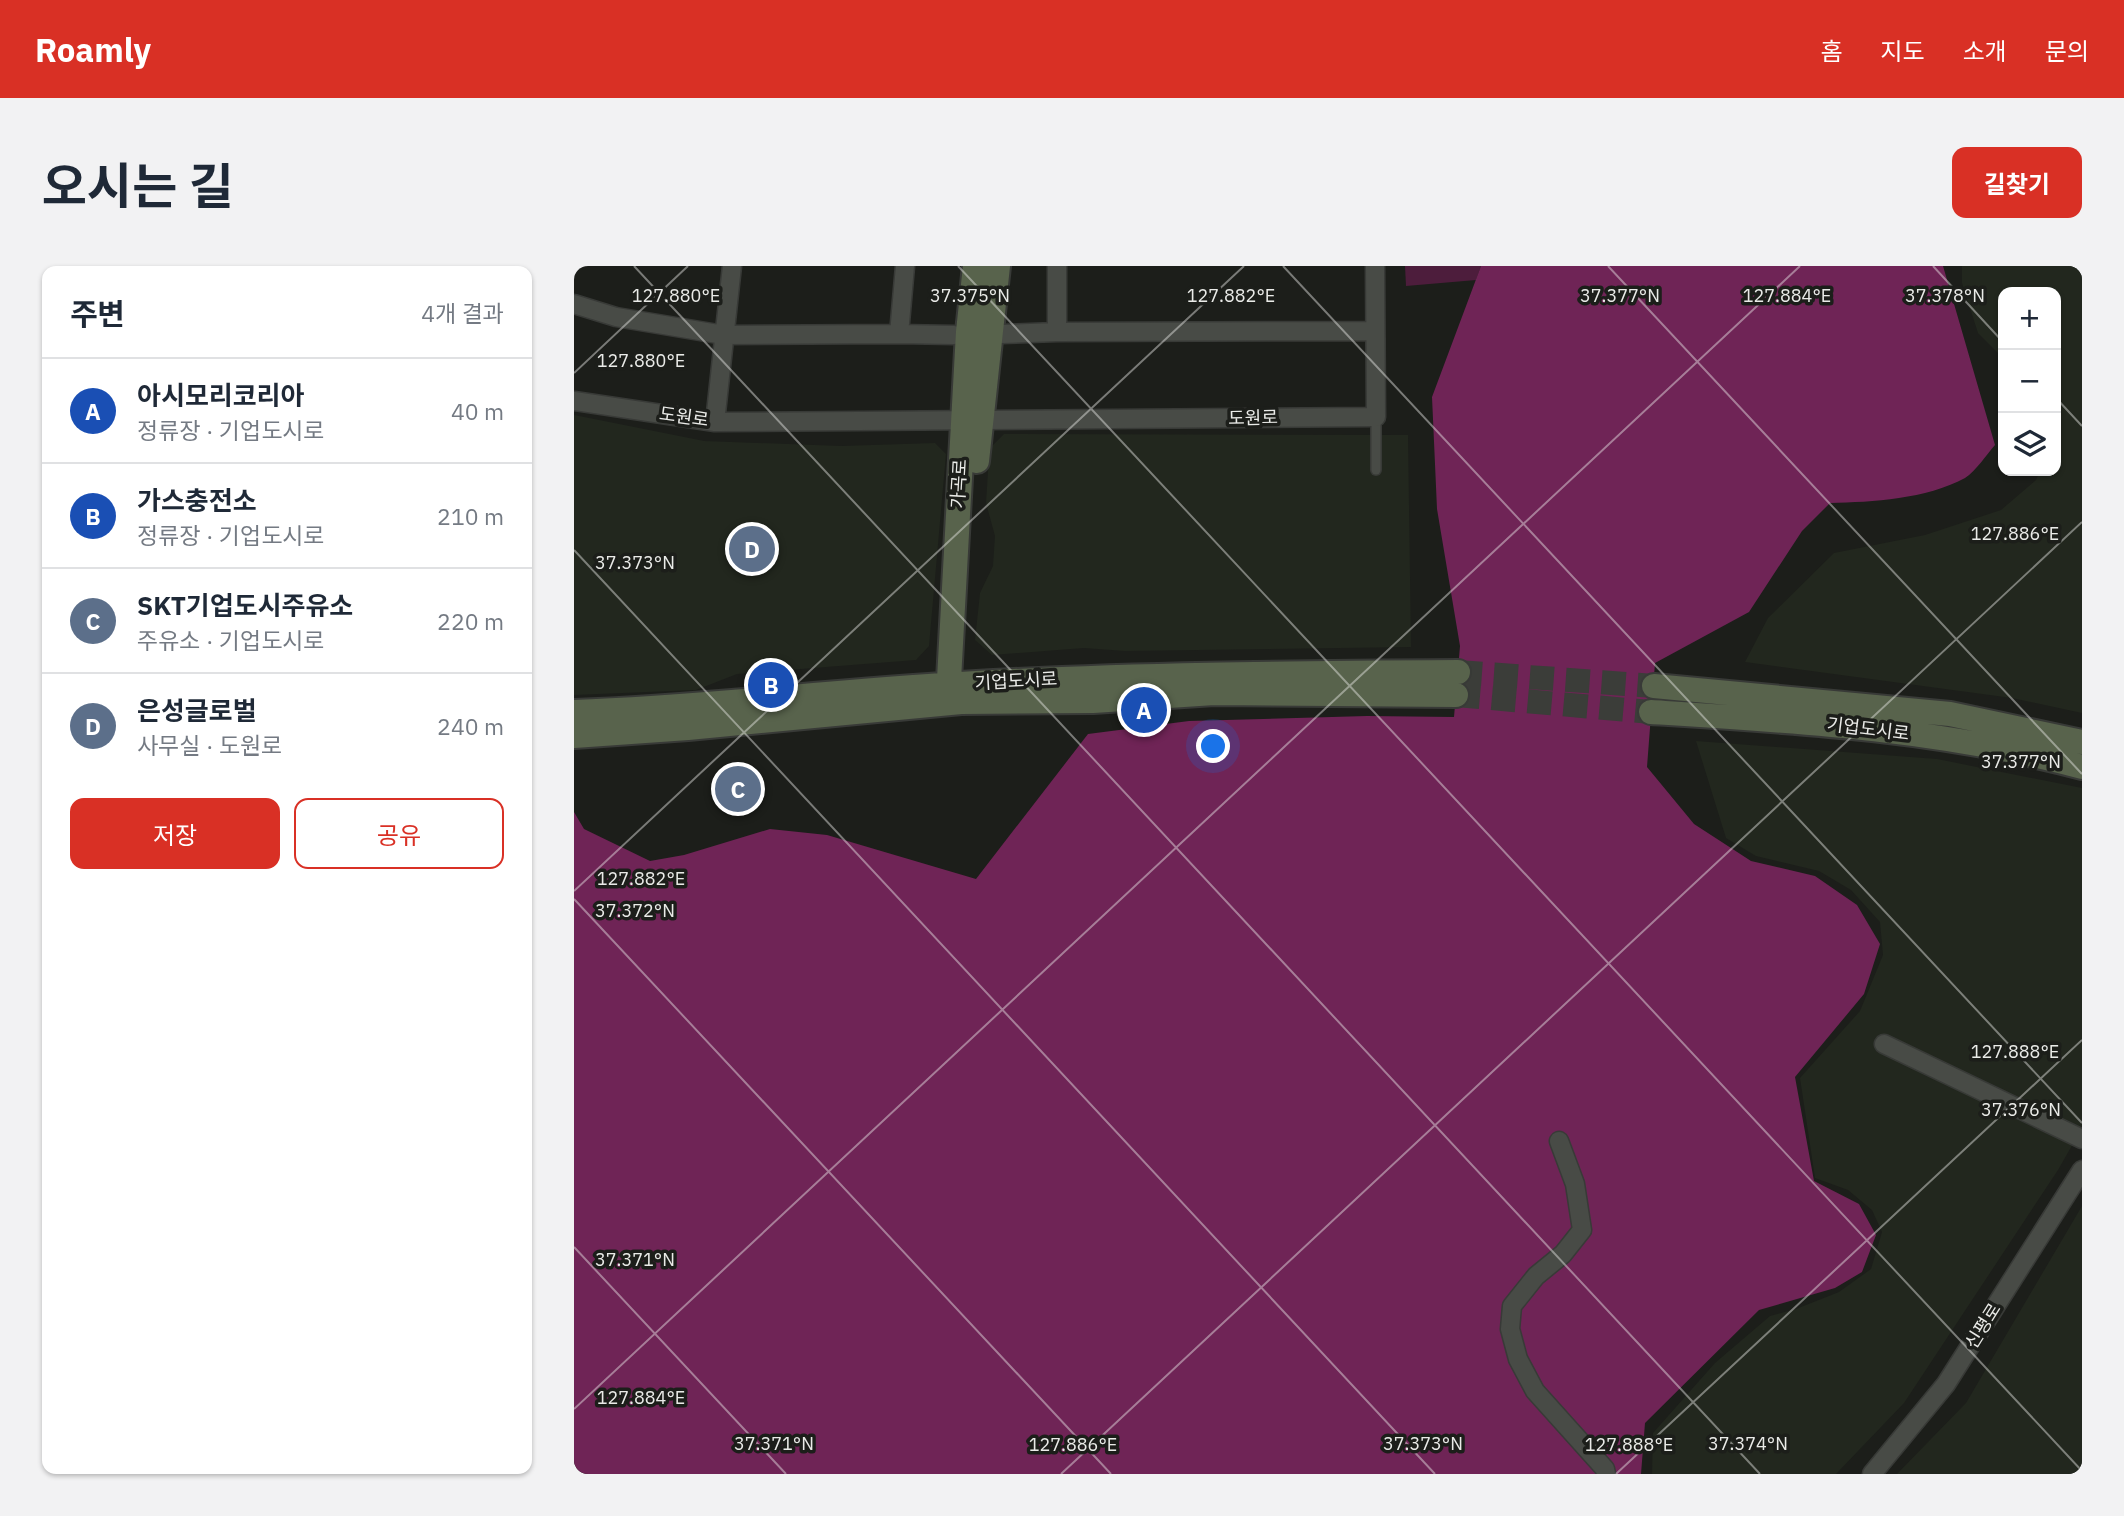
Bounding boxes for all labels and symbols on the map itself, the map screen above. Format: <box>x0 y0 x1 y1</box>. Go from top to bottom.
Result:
text: 127.880°E <box>632 284 720 307</box>
text: 37.375°N <box>930 284 1010 307</box>
text: 127.882°E <box>1187 284 1275 307</box>
text: 37.377°N <box>1580 284 1660 307</box>
text: 127.884°E <box>1743 284 1831 307</box>
text: 37.378°N <box>1905 284 1985 307</box>
text: 127.880°E <box>597 349 685 372</box>
street label: 도원로 <box>658 402 710 431</box>
street label: 도원로 <box>1228 406 1278 429</box>
street label: 가곡로 <box>946 459 971 509</box>
text: 127.886°E <box>1971 522 2059 545</box>
pin: D <box>729 523 775 575</box>
text: 37.373°N <box>595 551 675 574</box>
pin: B <box>748 659 794 711</box>
street label: 기업도시로 <box>974 667 1058 694</box>
pin: A <box>1121 684 1167 736</box>
street label: 기업도시로 <box>1826 712 1911 745</box>
your location <box>1196 729 1230 763</box>
text: 37.377°N <box>1981 750 2061 773</box>
pin: C <box>715 763 761 815</box>
text: 127.882°E <box>597 867 685 890</box>
text: 37.372°N <box>595 899 675 922</box>
text: 127.888°E <box>1971 1040 2059 1063</box>
text: 37.376°N <box>1981 1098 2061 1121</box>
text: 37.371°N <box>595 1248 675 1271</box>
street label: 신평로 <box>1960 1299 2005 1353</box>
text: 127.884°E <box>597 1386 685 1409</box>
text: 37.371°N <box>734 1432 814 1455</box>
text: 37.373°N <box>1383 1432 1463 1455</box>
text: 37.374°N <box>1708 1432 1788 1455</box>
text: 127.886°E <box>1029 1433 1117 1456</box>
text: 127.888°E <box>1585 1433 1673 1456</box>

